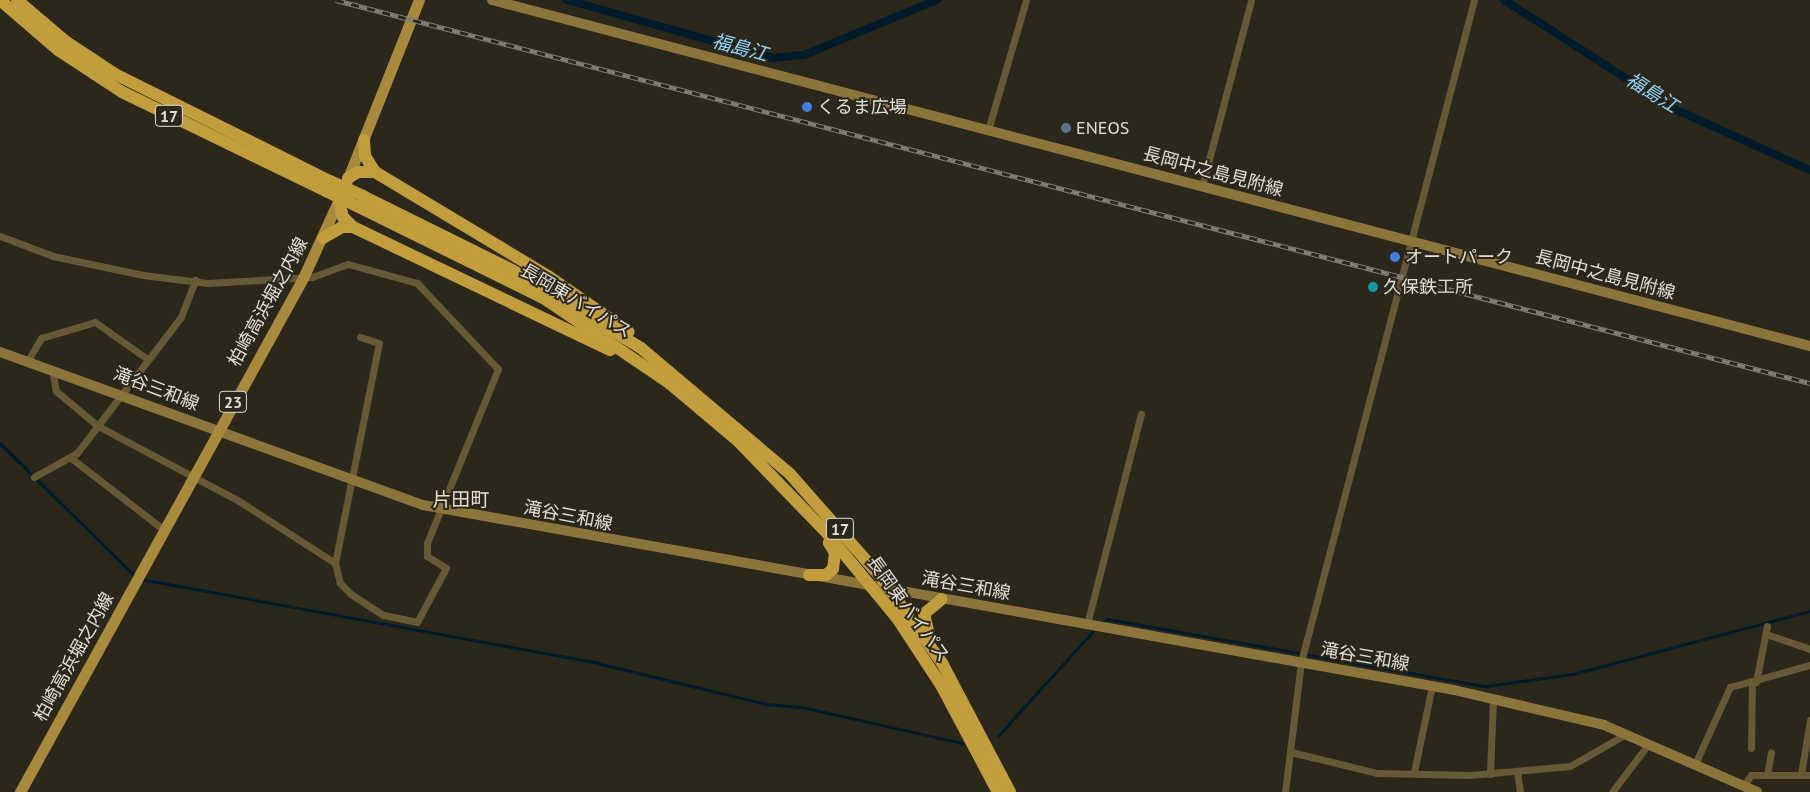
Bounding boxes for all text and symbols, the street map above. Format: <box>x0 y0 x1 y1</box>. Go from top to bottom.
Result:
water label: 福島江 <box>710 30 770 66</box>
water label: 福島江 <box>1622 68 1682 118</box>
place label: くるま広場 <box>817 96 907 118</box>
marker: くるま広場 <box>801 101 813 113</box>
road number: 17 <box>154 102 184 130</box>
place label: ENEOS <box>1076 117 1129 139</box>
marker: ENEOS <box>1060 122 1072 134</box>
street label: 長岡中之島見附線 <box>1141 143 1285 201</box>
street label: 柏崎高浜堀之内線 <box>224 234 312 370</box>
place label: オートパーク <box>1405 246 1513 268</box>
street label: 長岡中之島見附線 <box>1533 246 1677 304</box>
marker: オートパーク <box>1389 251 1401 263</box>
street label: 長岡東バイパス <box>516 259 636 343</box>
place label: 久保鉄工所 <box>1383 276 1473 298</box>
marker: 久保鉄工所 <box>1367 281 1379 293</box>
street label: 滝谷三和線 <box>110 363 202 415</box>
road number: 23 <box>218 388 248 416</box>
district label: 片田町 <box>433 489 489 511</box>
street label: 滝谷三和線 <box>522 497 614 535</box>
road number: 17 <box>825 516 855 542</box>
street label: 長岡東バイパス <box>862 552 954 666</box>
street label: 滝谷三和線 <box>920 568 1012 604</box>
street label: 柏崎高浜堀之内線 <box>30 589 118 725</box>
street label: 滝谷三和線 <box>1319 639 1411 675</box>

